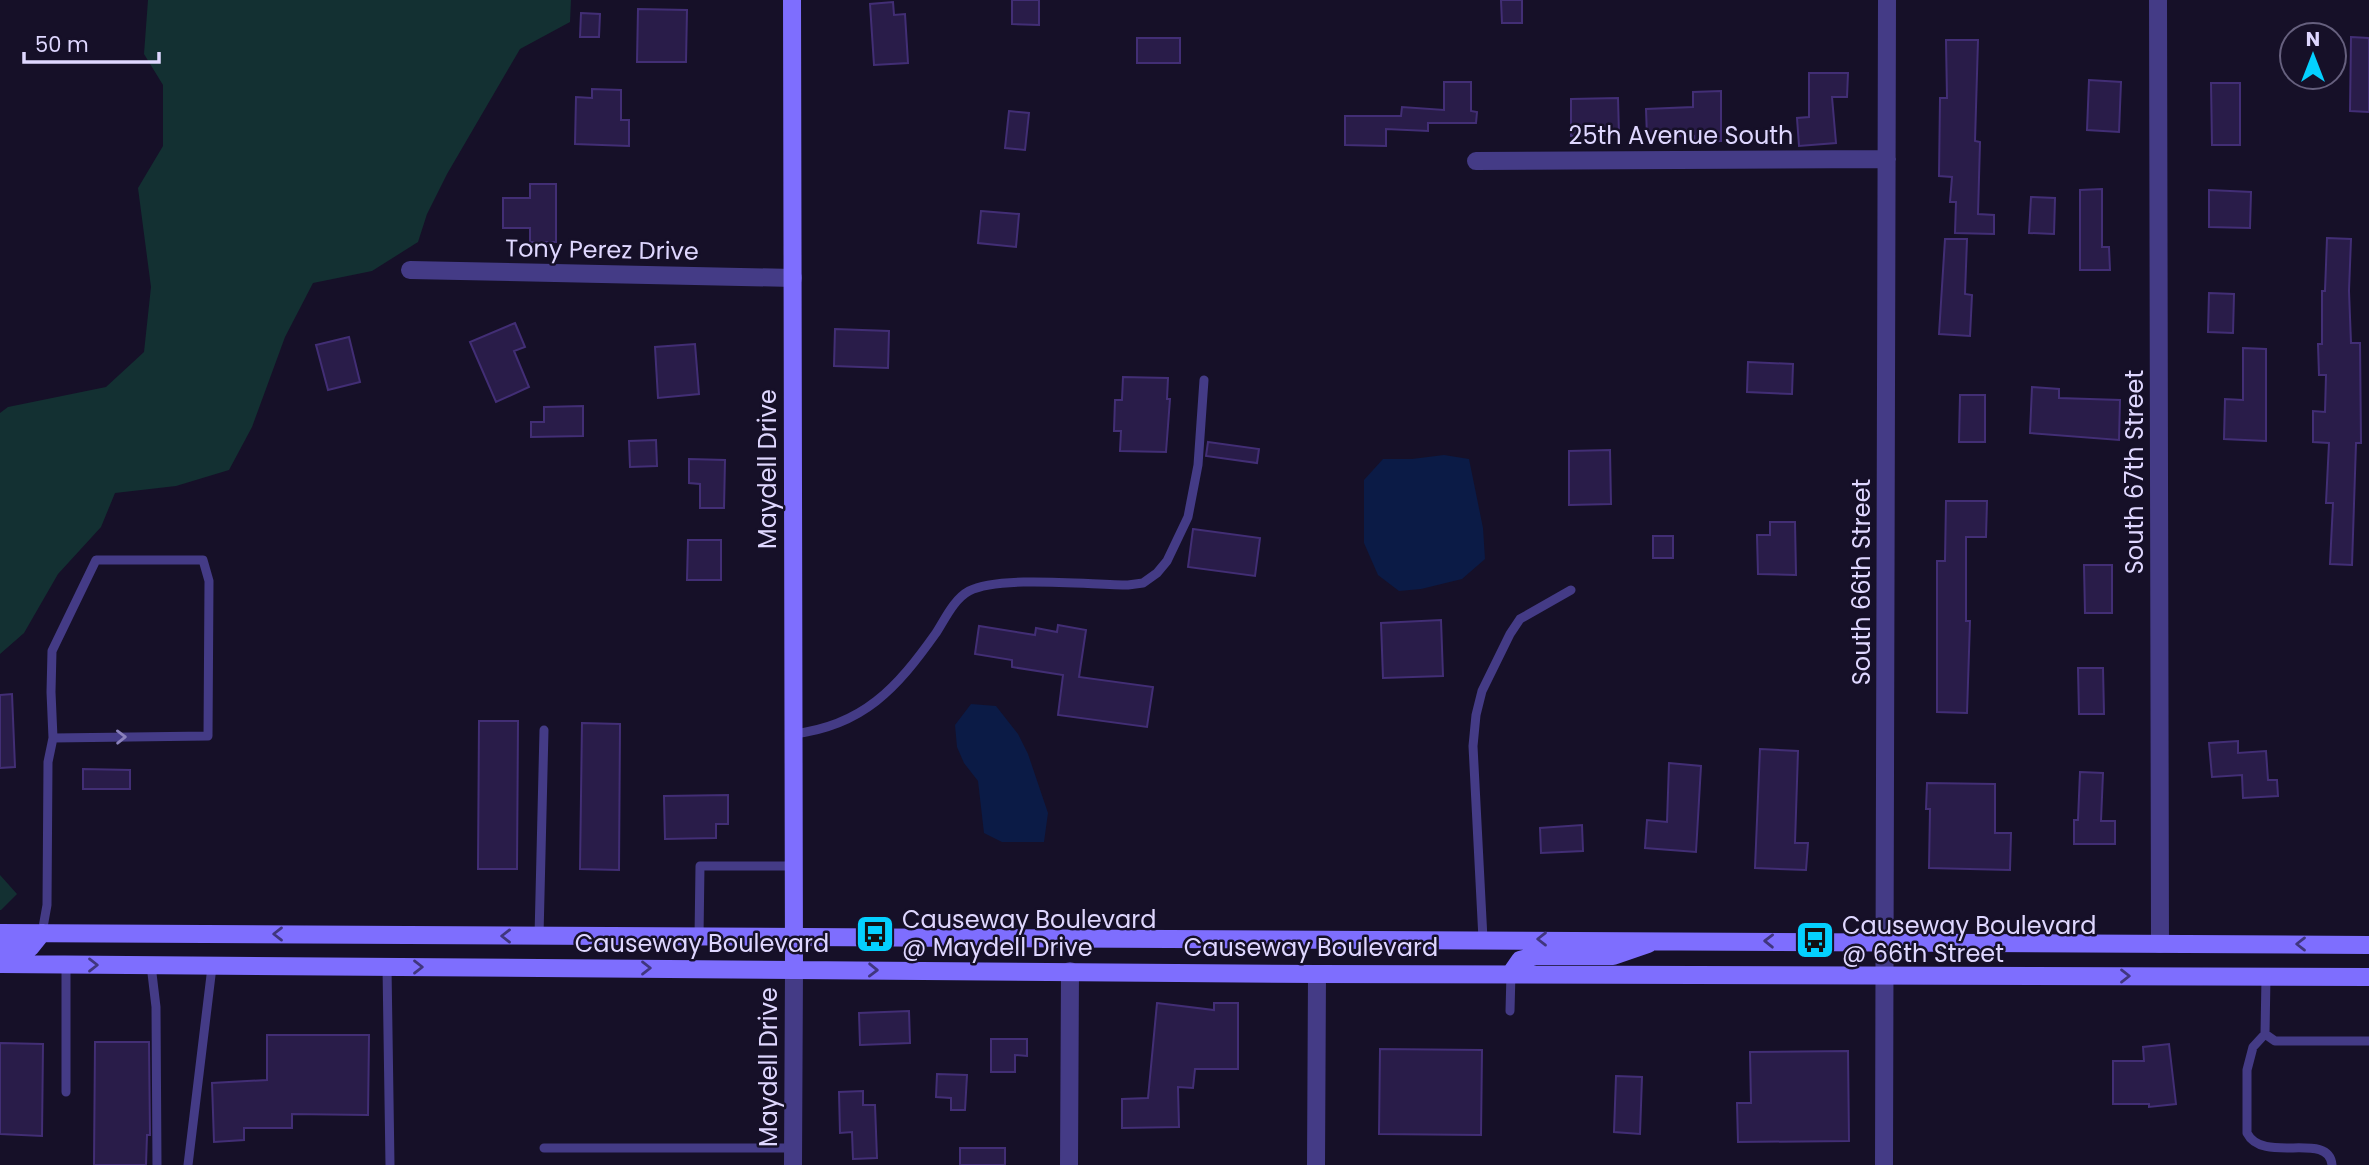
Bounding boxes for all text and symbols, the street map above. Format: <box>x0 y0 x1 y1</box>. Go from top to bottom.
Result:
scale bar <box>24 21 159 65</box>
north arrow <box>2278 21 2348 91</box>
text: N <box>2306 26 2320 53</box>
text: 50 m <box>35 30 89 59</box>
street label: 25th Avenue South <box>1569 119 1793 152</box>
street label: Tony Perez Drive <box>505 231 699 268</box>
street label: South 67th Street <box>2118 370 2151 574</box>
street label: Maydell Drive <box>751 389 784 549</box>
street label: South 66th Street <box>1845 479 1878 685</box>
one-way arrow <box>116 730 127 745</box>
place label: Causeway Boulevard @ Maydell Drive <box>902 903 1156 964</box>
place label: Causeway Boulevard @ 66th Street <box>1842 909 2096 970</box>
bus stop icon: Causeway Boulevard @ Maydell Drive <box>854 913 896 955</box>
bus stop icon: Causeway Boulevard @ 66th Street <box>1794 919 1836 961</box>
one-way arrow <box>272 927 283 942</box>
street label: Causeway Boulevard <box>575 927 829 960</box>
one-way arrow <box>500 928 510 944</box>
street label: Causeway Boulevard <box>1184 931 1438 964</box>
one-way arrow <box>1536 931 1546 947</box>
one-way arrow <box>1763 933 1774 949</box>
one-way arrow <box>2295 936 2306 952</box>
one-way arrow <box>88 957 98 973</box>
one-way arrow <box>413 959 424 975</box>
one-way arrow <box>641 960 651 976</box>
one-way arrow <box>868 962 879 978</box>
one-way arrow <box>2120 968 2130 984</box>
street label: Maydell Drive <box>752 987 785 1147</box>

